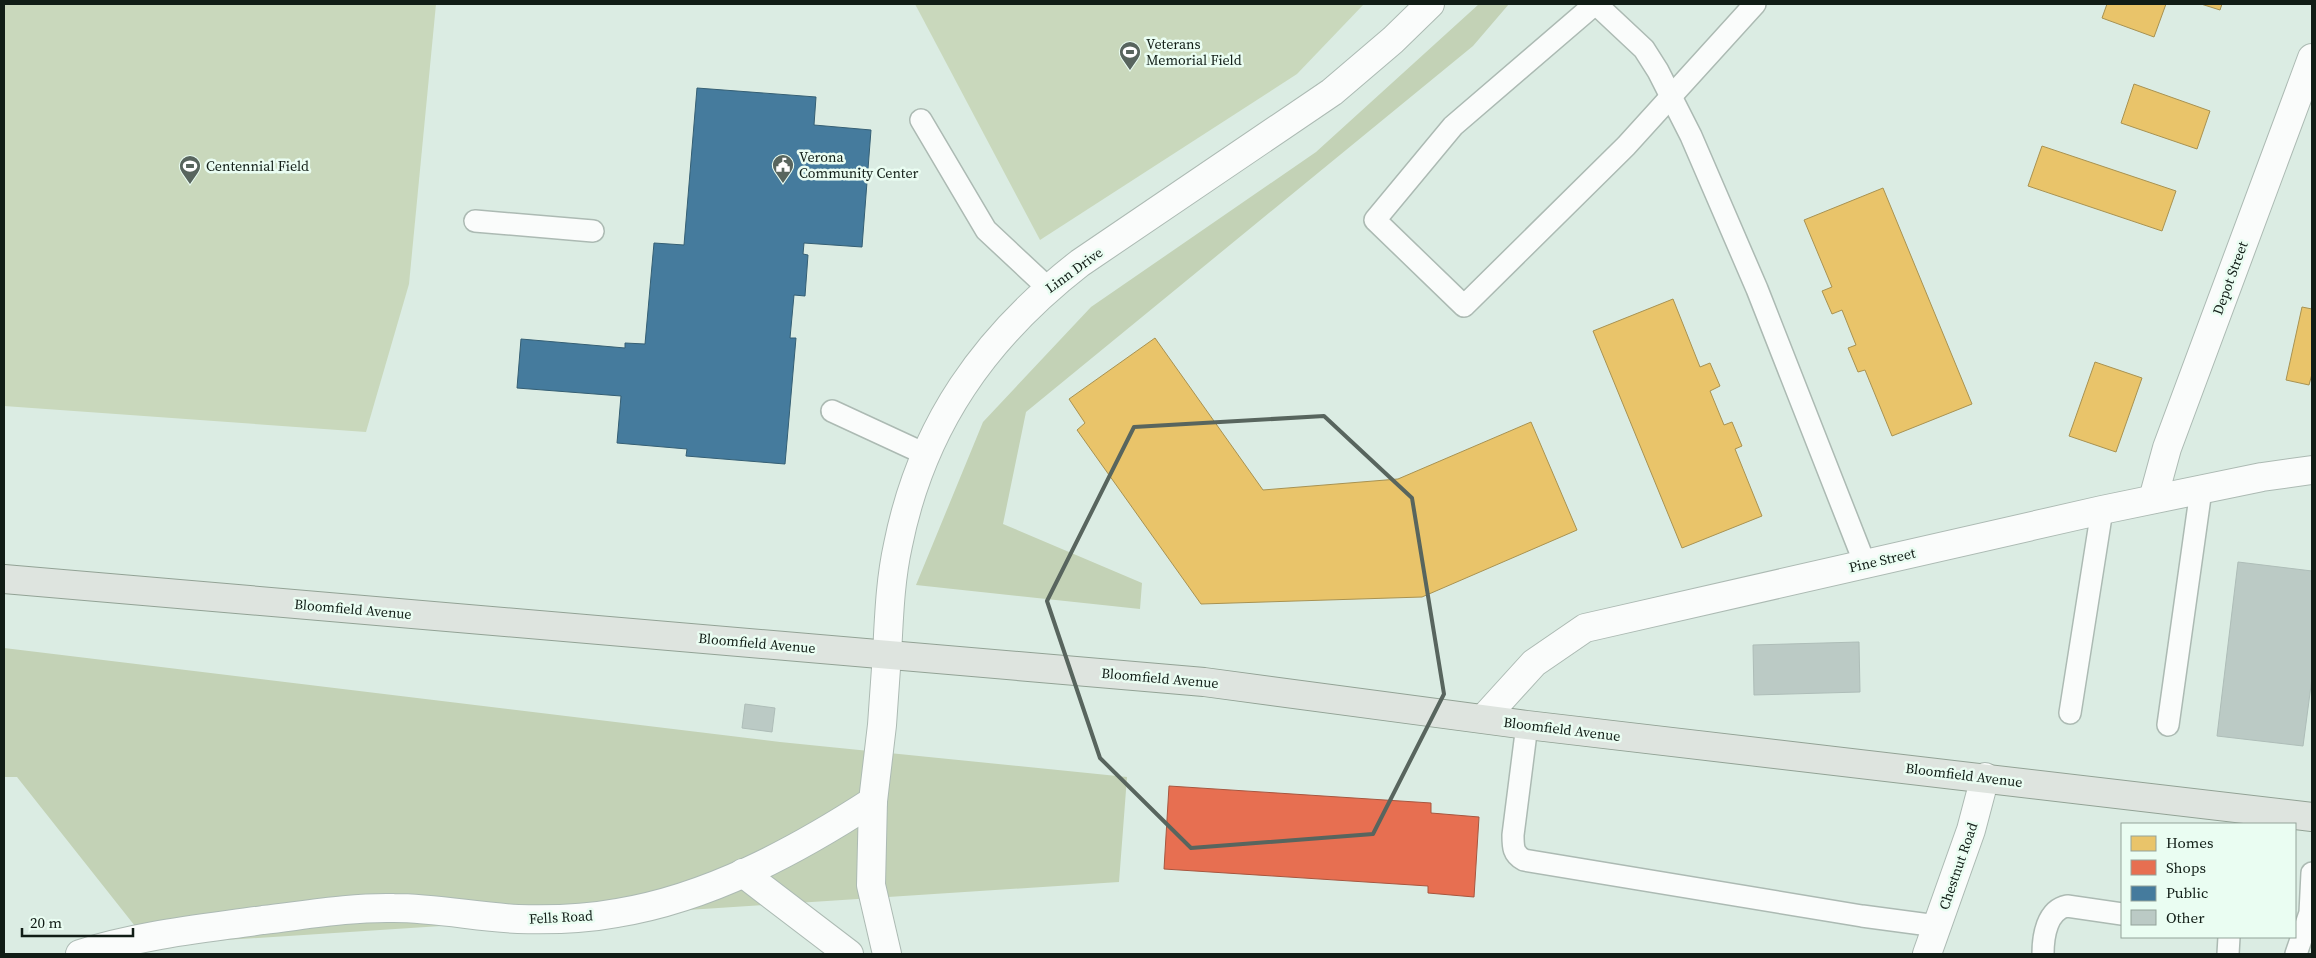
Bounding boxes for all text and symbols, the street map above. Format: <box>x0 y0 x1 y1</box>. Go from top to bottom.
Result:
place label: Veterans Memorial Field <box>1146 34 1242 70</box>
sports icon: Veterans Memorial Field <box>1118 40 1142 71</box>
place label: Verona Community Center <box>799 147 919 183</box>
public building icon: Verona Community Center <box>771 153 795 184</box>
sports icon: Centennial Field <box>178 154 202 185</box>
place label: Centennial Field <box>206 156 309 176</box>
street label: Depot Street <box>2207 238 2253 317</box>
street label: Linn Drive <box>1041 242 1107 298</box>
street label: Pine Street <box>1847 543 1918 577</box>
street label: Bloomfield Avenue <box>294 594 412 624</box>
street label: Bloomfield Avenue <box>698 628 816 658</box>
street label: Bloomfield Avenue <box>1101 663 1219 693</box>
street label: Bloomfield Avenue <box>1502 712 1622 746</box>
street label: Bloomfield Avenue <box>1904 758 2024 792</box>
street label: Chestnut Road <box>1934 820 1982 912</box>
legend <box>2121 823 2296 938</box>
text: Homes <box>2166 832 2213 853</box>
text: Shops <box>2166 857 2206 878</box>
text: Public <box>2166 882 2208 903</box>
street label: Fells Road <box>529 905 594 929</box>
scale bar <box>22 906 134 938</box>
text: Other <box>2166 907 2205 928</box>
text: 20 m <box>30 912 62 933</box>

